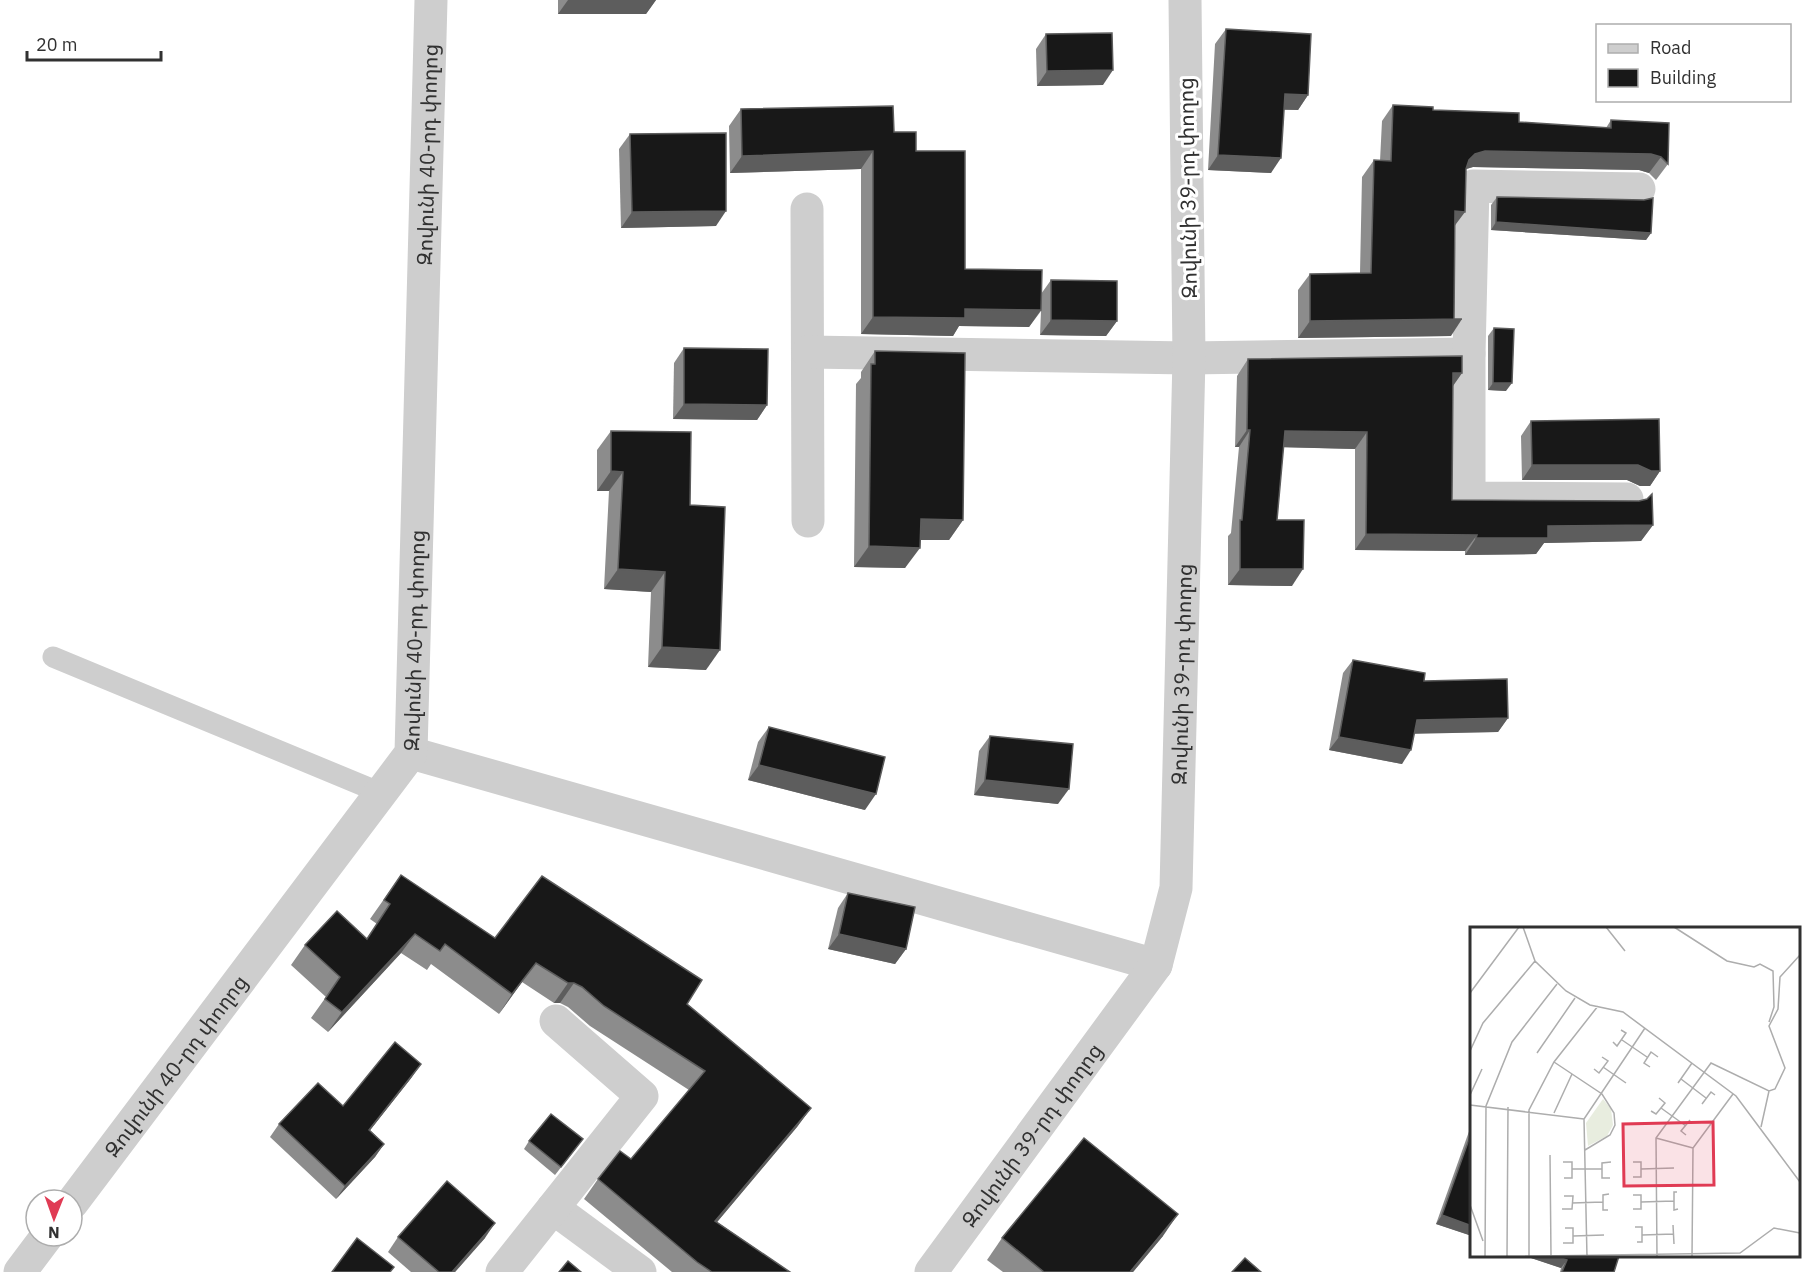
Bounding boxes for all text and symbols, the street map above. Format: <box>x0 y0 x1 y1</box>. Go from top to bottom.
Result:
scale bar <box>27 24 160 62</box>
legend <box>1596 24 1791 102</box>
text: 20 m <box>36 33 78 56</box>
text: Road <box>1650 36 1691 59</box>
street label: Զովունի 40-րդ փողոց <box>410 43 444 266</box>
text: Building <box>1650 66 1717 89</box>
street label: Զովունի 39-րդ փողոց <box>1171 77 1203 299</box>
street label: Զովունի 40-րդ փողոց <box>397 529 431 752</box>
street label: Զովունի 39-րդ փողոց <box>1165 563 1198 785</box>
inset map <box>1470 927 1800 1257</box>
street label: Զովունի 40-րդ փողոց <box>98 969 253 1163</box>
street label: Զովունի 39-րդ փողոց <box>955 1037 1108 1233</box>
north arrow <box>24 1188 84 1248</box>
text: N <box>48 1223 60 1243</box>

